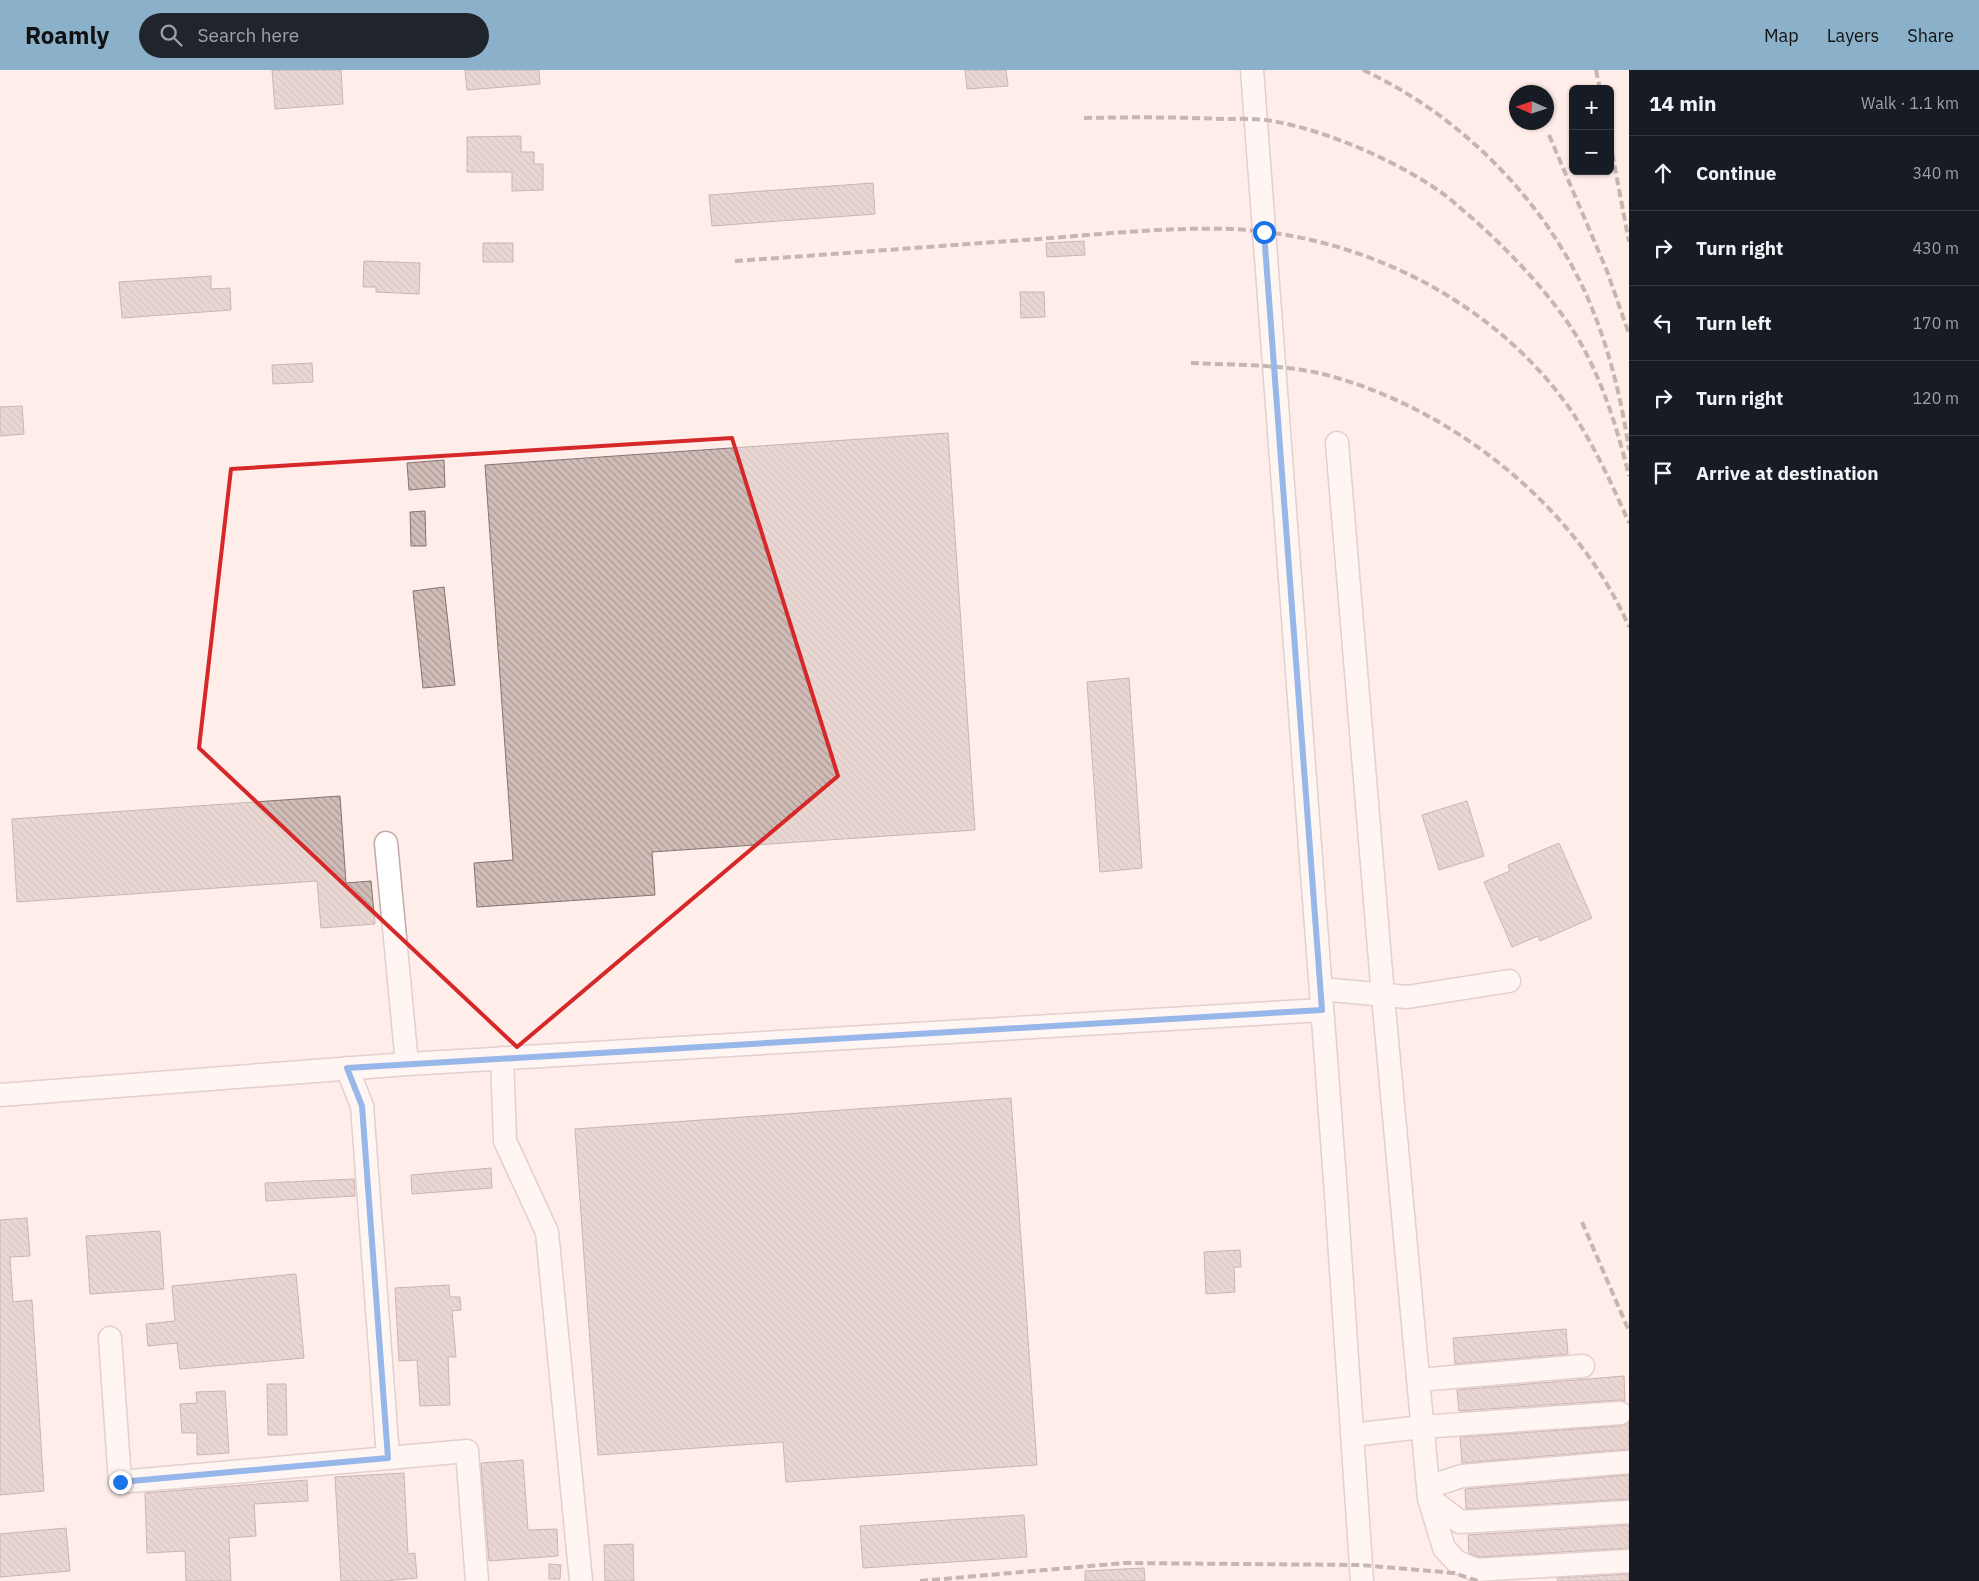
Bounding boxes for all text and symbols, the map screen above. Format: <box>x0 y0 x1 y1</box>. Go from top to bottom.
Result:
search box <box>139 13 489 58</box>
text: Roamly <box>25 19 109 51</box>
icon: search <box>157 21 185 49</box>
text: Search here <box>197 23 299 47</box>
text: Map <box>1764 24 1799 47</box>
text: Layers <box>1827 24 1879 47</box>
text: Share <box>1907 24 1954 47</box>
north arrow <box>1509 85 1554 130</box>
map controls <box>1569 85 1614 175</box>
button: + <box>1569 85 1614 130</box>
text: 14 min <box>1649 89 1716 117</box>
text: Walk · 1.1 km <box>1861 93 1959 113</box>
button: − <box>1569 130 1614 175</box>
icon: ahead <box>1649 159 1677 187</box>
text: Continue <box>1696 161 1776 185</box>
text: 340 m <box>1912 163 1959 183</box>
route start <box>1253 221 1276 244</box>
icon: right <box>1649 234 1677 262</box>
text: Turn right <box>1696 236 1783 260</box>
text: 430 m <box>1912 238 1959 258</box>
icon: left <box>1649 309 1677 337</box>
text: Turn left <box>1696 311 1772 335</box>
text: 170 m <box>1912 313 1959 333</box>
icon: right <box>1649 384 1677 412</box>
text: Turn right <box>1696 386 1783 410</box>
text: 120 m <box>1912 388 1959 408</box>
icon: arrive <box>1649 459 1677 487</box>
text: Arrive at destination <box>1696 461 1879 485</box>
route end <box>109 1471 132 1494</box>

